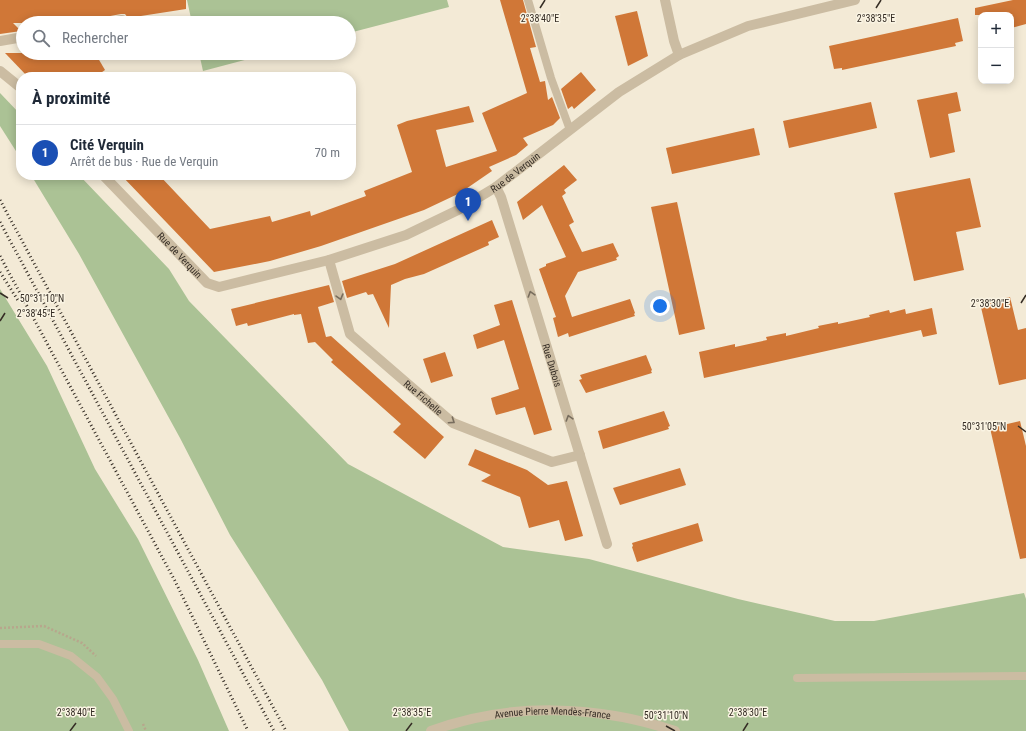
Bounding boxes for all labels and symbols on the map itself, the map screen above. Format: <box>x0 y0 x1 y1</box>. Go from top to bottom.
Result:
text: 2°38'40"E <box>521 13 559 24</box>
text: 2°38'35"E <box>857 13 895 24</box>
street label: Rue de Verquin <box>489 150 542 195</box>
pin: 1 <box>455 188 481 221</box>
street label: Rue de Verquin <box>155 230 204 281</box>
one-way arrow <box>527 290 535 297</box>
text: 50°31'10"N <box>20 293 64 304</box>
one-way arrow <box>335 294 344 301</box>
your location <box>650 296 670 316</box>
text: 2°38'30"E <box>971 298 1009 309</box>
text: 2°38'45"E <box>17 308 55 319</box>
street label: Rue Dubois <box>540 342 564 389</box>
street label: Rue Fichelle <box>401 378 445 418</box>
one-way arrow <box>565 415 574 422</box>
one-way arrow <box>448 416 455 424</box>
text: 50°31'05"N <box>962 421 1006 432</box>
street label: Avenue Pierre Mendès-France <box>494 705 612 721</box>
text: 2°38'40"E <box>57 707 95 718</box>
text: 2°38'35"E <box>393 707 431 718</box>
text: 2°38'30"E <box>729 707 767 718</box>
text: 50°31'10"N <box>644 710 688 721</box>

